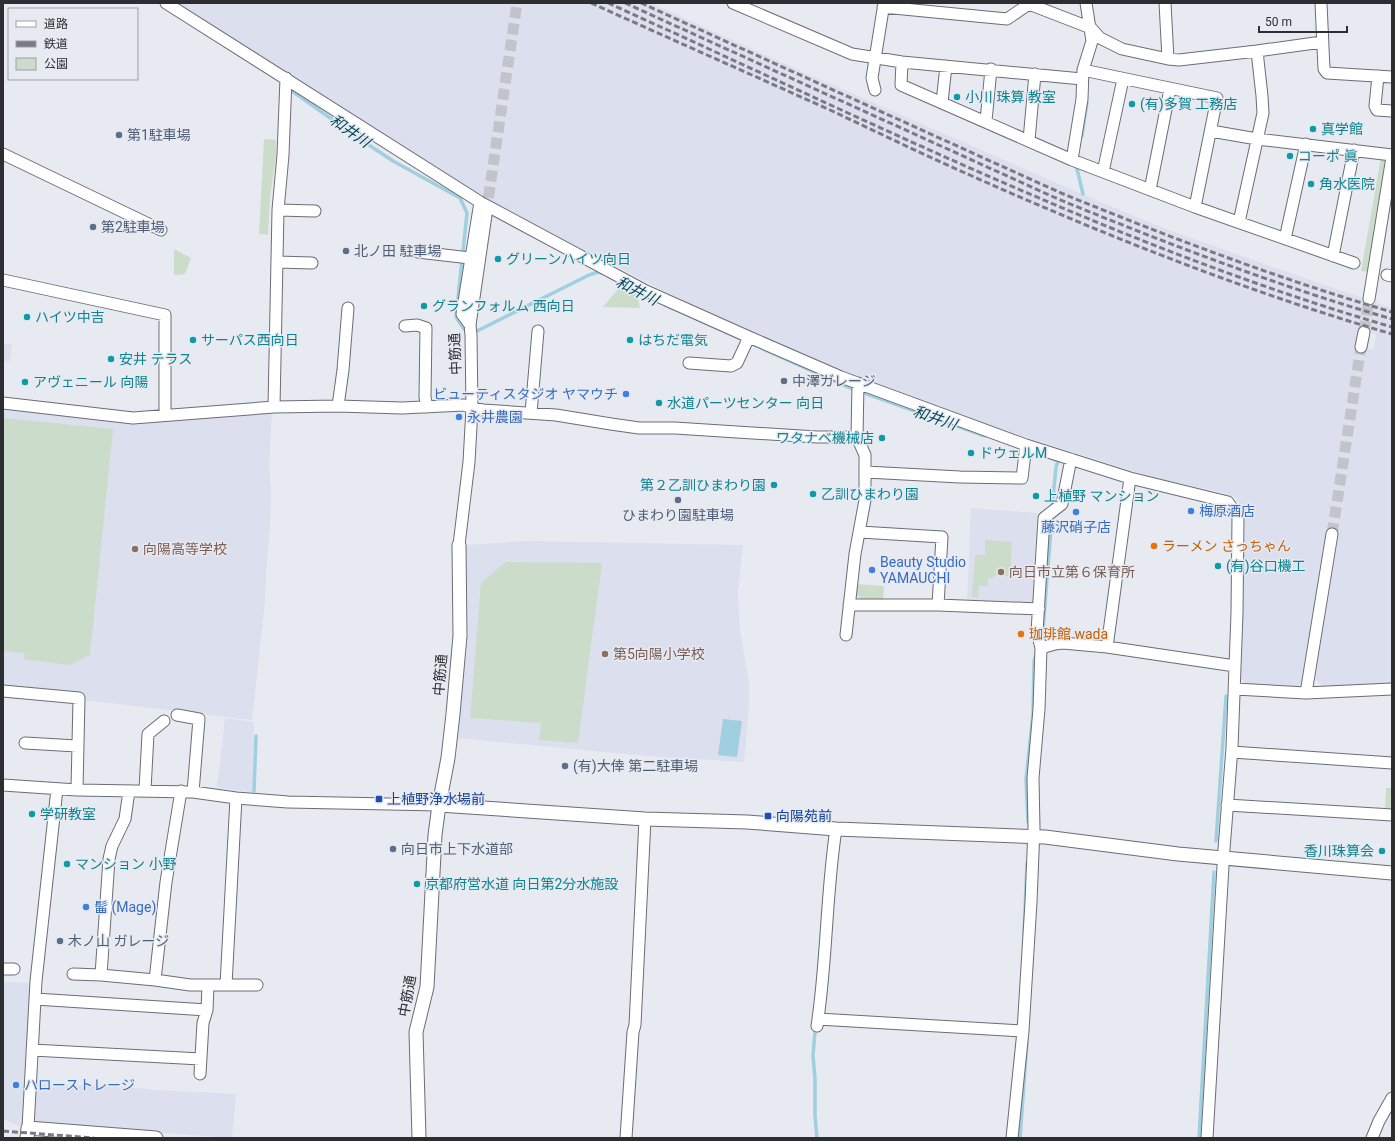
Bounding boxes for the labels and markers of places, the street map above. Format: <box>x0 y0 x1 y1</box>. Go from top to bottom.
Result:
place label: 小川 珠算 教室 <box>965 89 1056 105</box>
marker: 小川 珠算 教室 <box>952 92 962 102</box>
place label: (有)多賀 工務店 <box>1140 96 1237 113</box>
marker: (有)多賀 工務店 <box>1127 99 1137 109</box>
place label: 真学館 <box>1321 121 1363 137</box>
marker: 真学館 <box>1308 124 1318 134</box>
place label: 第1駐車場 <box>127 127 191 143</box>
marker: 第1駐車場 <box>114 130 124 140</box>
place label: コーポ 眞 <box>1298 148 1357 164</box>
marker: コーポ 眞 <box>1285 151 1295 161</box>
place label: 角水医院 <box>1319 176 1375 192</box>
marker: 角水医院 <box>1306 179 1316 189</box>
place label: 第2駐車場 <box>101 219 165 235</box>
marker: 第2駐車場 <box>88 222 98 232</box>
place label: 北ノ田 駐車場 <box>354 243 441 259</box>
marker: 北ノ田 駐車場 <box>341 246 351 256</box>
place label: グリーンハイツ向日 <box>506 251 631 267</box>
marker: グリーンハイツ向日 <box>493 254 503 264</box>
place label: グランフォルム 西向日 <box>432 298 575 314</box>
marker: グランフォルム 西向日 <box>419 301 429 311</box>
place label: ハイツ中吉 <box>35 309 105 325</box>
marker: ハイツ中吉 <box>22 312 32 322</box>
place label: サーパス西向日 <box>201 332 299 348</box>
place label: はちだ電気 <box>638 332 708 348</box>
marker: サーパス西向日 <box>188 335 198 345</box>
marker: はちだ電気 <box>625 335 635 345</box>
place label: 安井 テラス <box>119 351 192 367</box>
marker: 安井 テラス <box>106 354 116 364</box>
place label: 中澤ガレージ <box>792 373 876 389</box>
place label: アヴェニール 向陽 <box>33 374 148 390</box>
marker: 中澤ガレージ <box>779 376 789 386</box>
marker: アヴェニール 向陽 <box>20 377 30 387</box>
place label: ビューティスタジオ ヤマウチ <box>433 386 618 402</box>
marker: ビューティスタジオ ヤマウチ <box>621 389 631 399</box>
place label: 水道パーツセンター 向日 <box>667 395 824 411</box>
marker: 水道パーツセンター 向日 <box>654 398 664 408</box>
place label: 永井農園 <box>467 409 523 425</box>
marker: 永井農園 <box>454 412 464 422</box>
place label: ワタナベ機械店 <box>776 430 874 446</box>
marker: ワタナベ機械店 <box>877 433 887 443</box>
place label: ドウェルM <box>979 445 1047 461</box>
marker: ドウェルM <box>966 448 976 458</box>
place label: 第２乙訓ひまわり園 <box>640 477 766 493</box>
marker: 第２乙訓ひまわり園 <box>769 480 779 490</box>
place label: 乙訓ひまわり園 <box>821 486 919 502</box>
place label: 上植野 マンション <box>1044 488 1159 504</box>
marker: 乙訓ひまわり園 <box>808 489 818 499</box>
marker: 上植野 マンション <box>1031 491 1041 501</box>
marker: ひまわり園駐車場 <box>673 495 683 505</box>
place label: 梅原酒店 <box>1199 503 1255 519</box>
marker: 梅原酒店 <box>1186 506 1196 516</box>
place label: ひまわり園駐車場 <box>622 507 734 523</box>
marker: 藤沢硝子店 <box>1071 507 1081 517</box>
place label: 藤沢硝子店 <box>1041 519 1111 535</box>
place label: ラーメン さっちゃん <box>1162 538 1291 554</box>
place label: 向陽高等学校 <box>143 541 227 557</box>
marker: ラーメン さっちゃん <box>1149 541 1159 551</box>
marker: 向陽高等学校 <box>130 544 140 554</box>
place label: Beauty Studio YAMAUCHI <box>880 554 966 586</box>
place label: (有)谷口機工 <box>1226 558 1306 575</box>
marker: (有)谷口機工 <box>1213 561 1223 571</box>
place label: 向日市立第６保育所 <box>1009 564 1135 580</box>
marker: Beauty Studio YAMAUCHI <box>867 565 877 575</box>
marker: 向日市立第６保育所 <box>996 567 1006 577</box>
place label: 珈琲館 wada <box>1029 626 1108 642</box>
marker: 珈琲館 wada <box>1016 629 1026 639</box>
place label: 第5向陽小学校 <box>613 646 705 662</box>
marker: 第5向陽小学校 <box>600 649 610 659</box>
place label: (有)大倖 第二駐車場 <box>573 758 698 775</box>
marker: (有)大倖 第二駐車場 <box>560 761 570 771</box>
place label: 上植野浄水場前 <box>387 791 485 807</box>
marker: 上植野浄水場前 <box>374 794 384 804</box>
place label: 学研教室 <box>40 806 96 822</box>
place label: 向陽苑前 <box>776 808 832 824</box>
marker: 学研教室 <box>27 809 37 819</box>
marker: 向陽苑前 <box>763 811 773 821</box>
place label: 向日市上下水道部 <box>401 841 513 857</box>
place label: 香川珠算会 <box>1304 843 1374 859</box>
marker: 向日市上下水道部 <box>388 844 398 854</box>
marker: 香川珠算会 <box>1377 846 1387 856</box>
place label: マンション 小野 <box>75 856 176 872</box>
marker: マンション 小野 <box>62 859 72 869</box>
place label: 京都府営水道 向日第2分水施設 <box>425 876 618 892</box>
marker: 京都府営水道 向日第2分水施設 <box>412 879 422 889</box>
place label: 髷 (Mage) <box>94 899 156 916</box>
marker: 髷 (Mage) <box>81 902 91 912</box>
place label: 木ノ山 ガレージ <box>68 933 169 949</box>
marker: 木ノ山 ガレージ <box>55 936 65 946</box>
place label: ハローストレージ <box>24 1077 135 1093</box>
marker: ハローストレージ <box>11 1080 21 1090</box>

